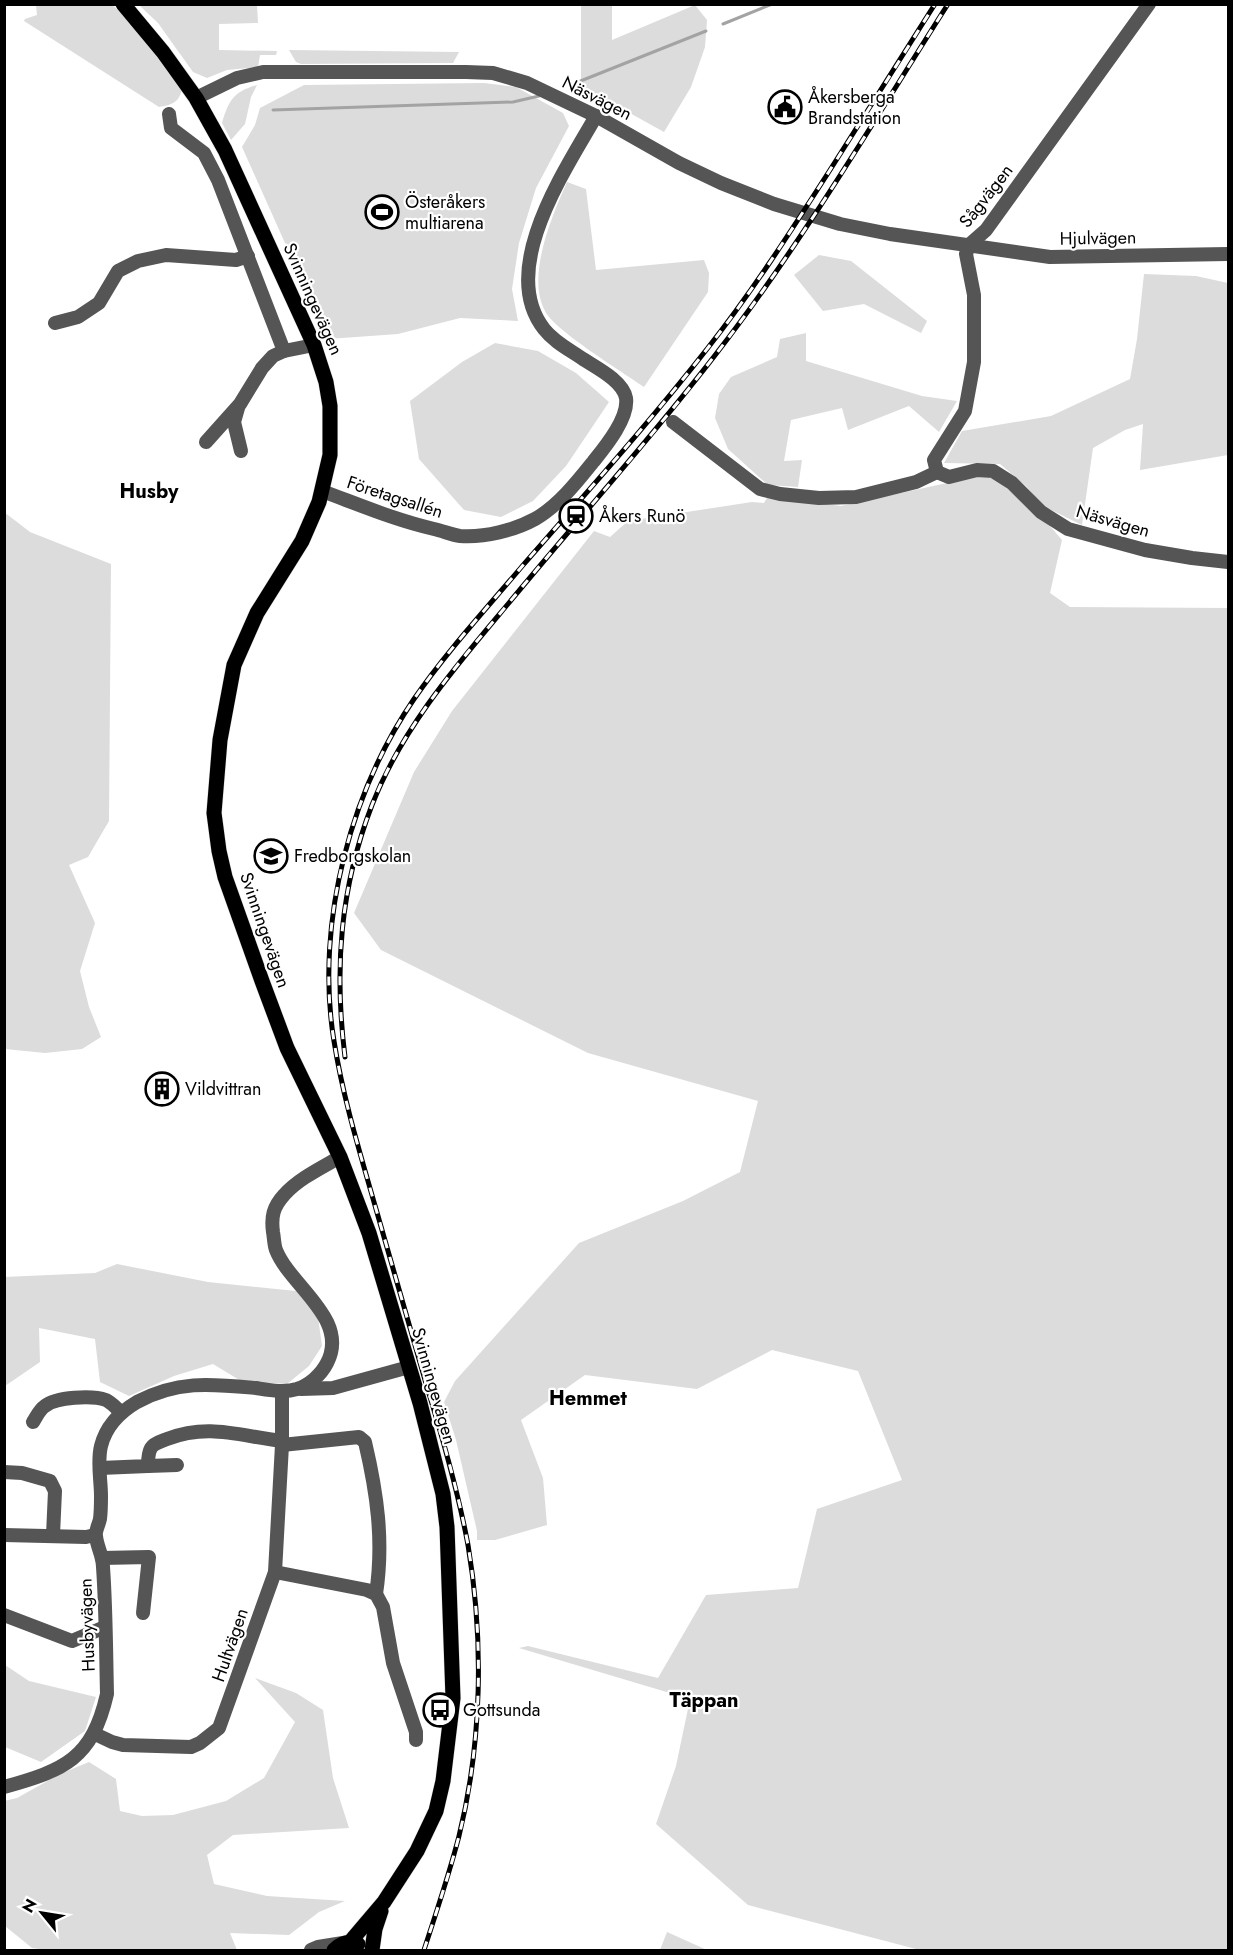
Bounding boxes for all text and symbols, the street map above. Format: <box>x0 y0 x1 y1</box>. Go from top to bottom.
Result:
street label: Näsvägen <box>557 69 637 127</box>
place label: Åkersberga Brandstation <box>808 84 901 131</box>
public building icon: Åkersberga Brandstation <box>767 89 803 125</box>
street label: Sågvägen <box>953 159 1019 233</box>
place label: Österåkers multiarena <box>405 189 485 236</box>
sports icon: Österåkers multiarena <box>364 194 400 230</box>
street label: Hjulvägen <box>1059 224 1137 252</box>
street label: Svinningevägen <box>277 239 349 359</box>
street label: Företagsallén <box>344 469 446 525</box>
district label: Husby <box>120 477 179 506</box>
station icon: Åkers Runö <box>558 498 594 534</box>
street label: Näsvägen <box>1073 498 1153 544</box>
place label: Åkers Runö <box>599 503 686 529</box>
school or university icon: Fredborgskolan <box>253 838 289 874</box>
place label: Fredborgskolan <box>294 843 411 869</box>
street label: Svinningevägen <box>233 869 297 991</box>
building icon: Vildvittran <box>144 1071 180 1107</box>
place label: Vildvittran <box>185 1076 261 1102</box>
street label: Svinningevägen <box>405 1325 463 1447</box>
district label: Hemmet <box>549 1384 628 1413</box>
street label: Husbyvägen <box>72 1578 102 1672</box>
street label: Hultvägen <box>205 1605 255 1685</box>
district label: Täppan <box>669 1686 739 1715</box>
bus stop icon: Gottsunda <box>422 1692 458 1728</box>
place label: Gottsunda <box>463 1697 541 1723</box>
north arrow <box>12 1883 72 1943</box>
text: N <box>16 1894 43 1917</box>

